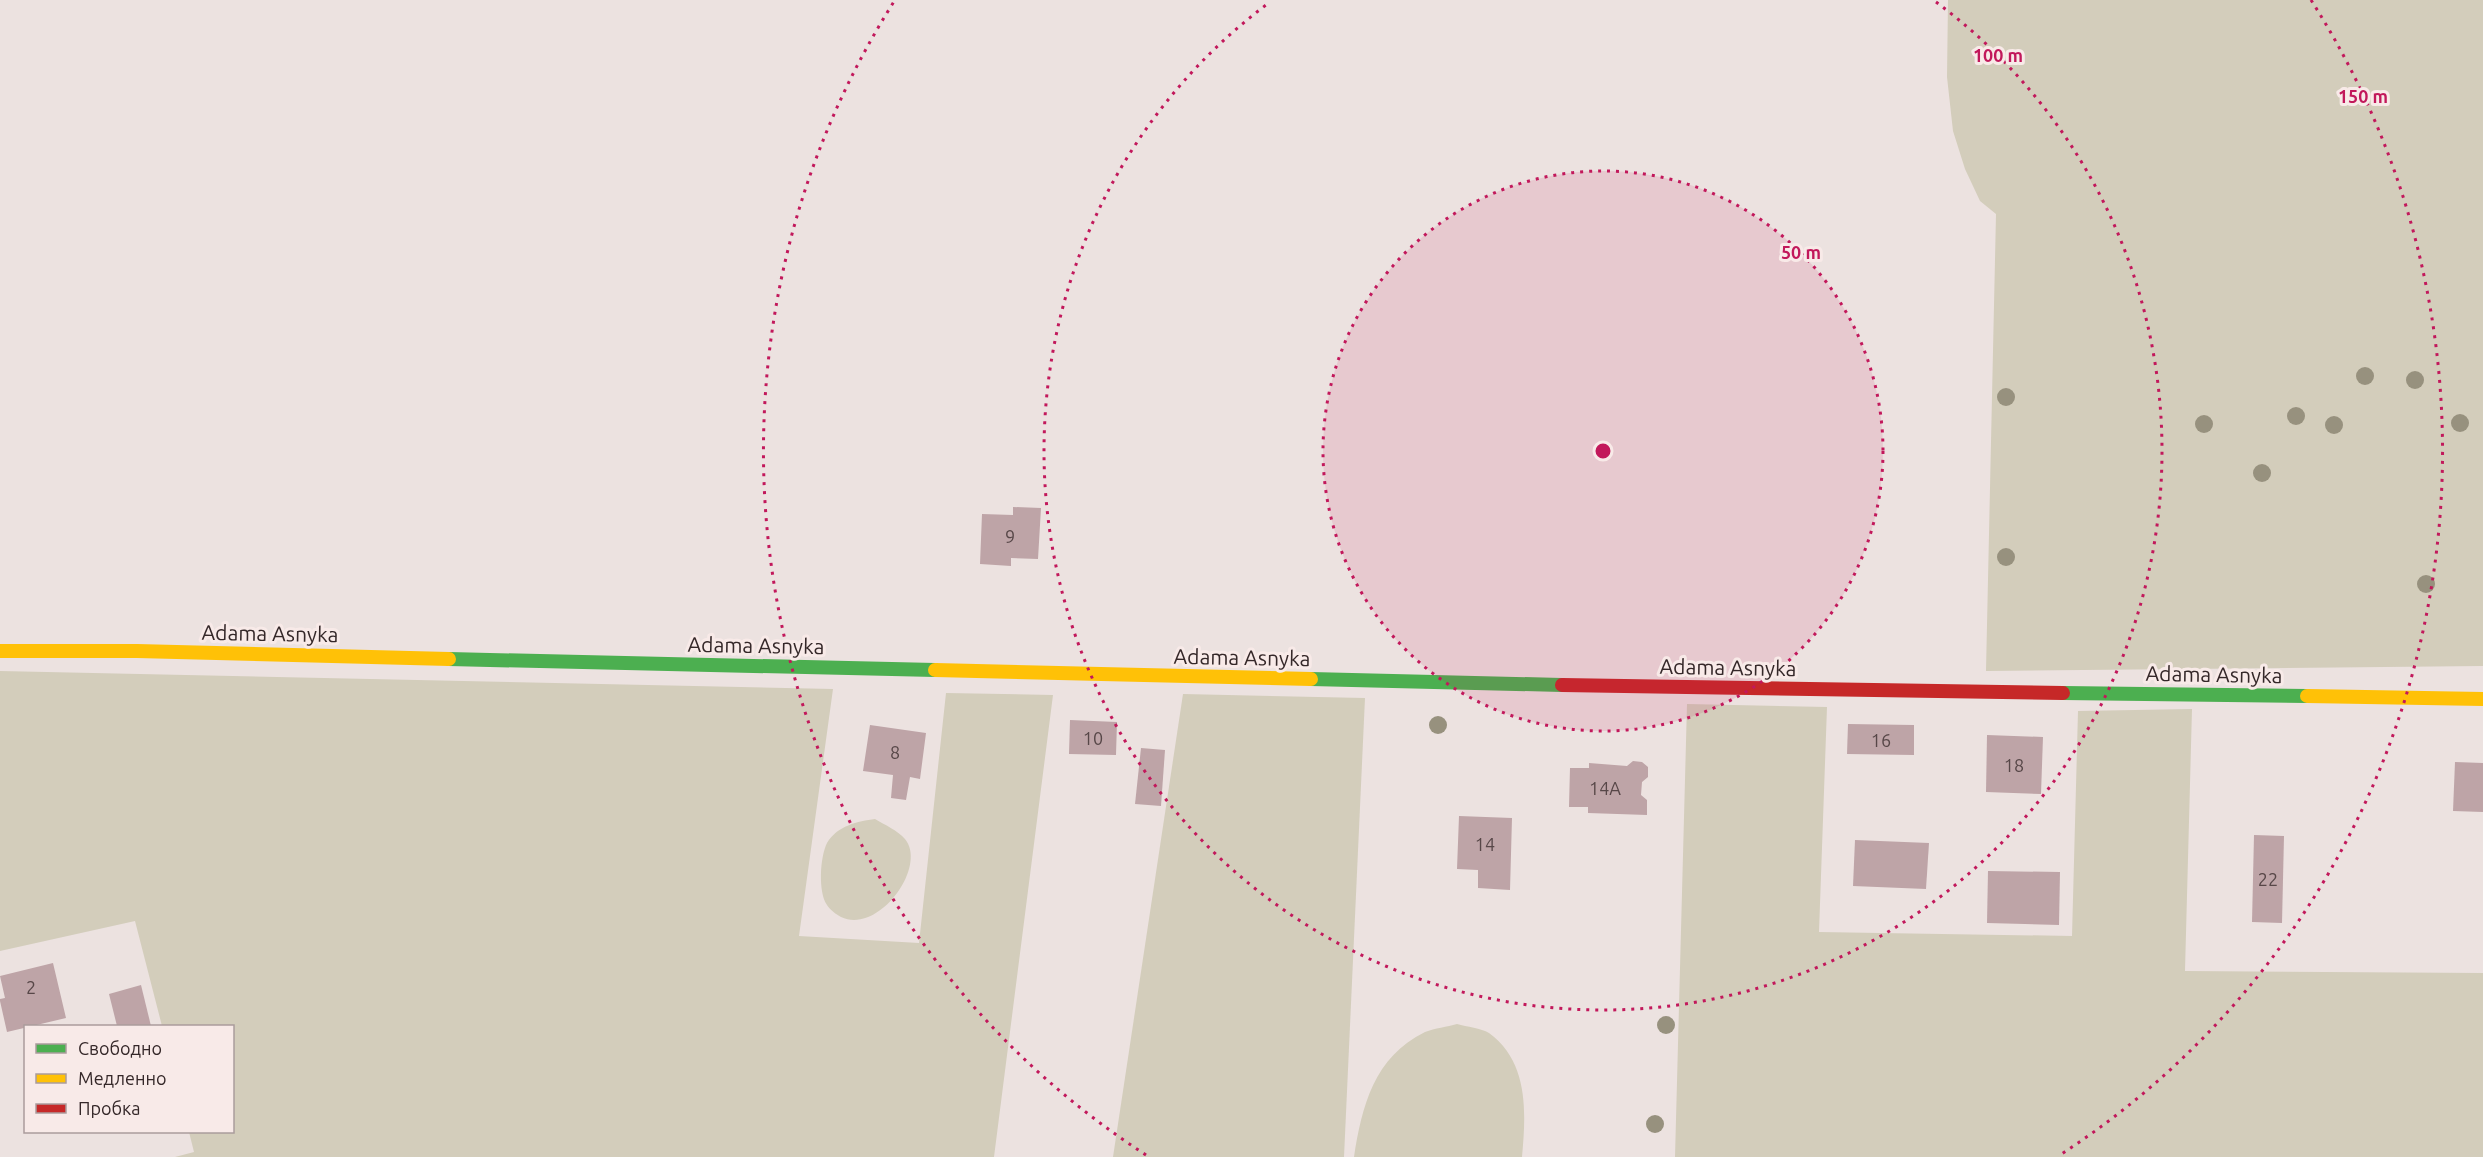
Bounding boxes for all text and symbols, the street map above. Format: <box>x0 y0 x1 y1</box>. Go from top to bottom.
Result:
text: 100 m <box>1973 45 2023 65</box>
text: 150 m <box>2338 86 2388 106</box>
text: 50 m <box>1781 242 1821 262</box>
centre of rings <box>1593 441 1613 461</box>
house number: 9 <box>1005 526 1015 546</box>
street label: Adama Asnyka <box>201 620 339 646</box>
street label: Adama Asnyka <box>687 632 825 658</box>
street label: Adama Asnyka <box>1173 644 1311 670</box>
street label: Adama Asnyka <box>1659 654 1797 680</box>
street label: Adama Asnyka <box>2145 661 2283 687</box>
house number: 10 <box>1083 728 1103 748</box>
house number: 16 <box>1871 730 1891 750</box>
house number: 8 <box>890 742 900 762</box>
house number: 18 <box>2004 755 2024 775</box>
house number: 14A <box>1589 778 1621 798</box>
house number: 14 <box>1475 834 1495 854</box>
house number: 22 <box>2258 869 2278 889</box>
house number: 2 <box>26 977 36 997</box>
legend <box>24 1025 234 1133</box>
text: Свободно <box>78 1038 162 1058</box>
text: Медленно <box>78 1068 167 1088</box>
text: Пробка <box>78 1098 141 1118</box>

